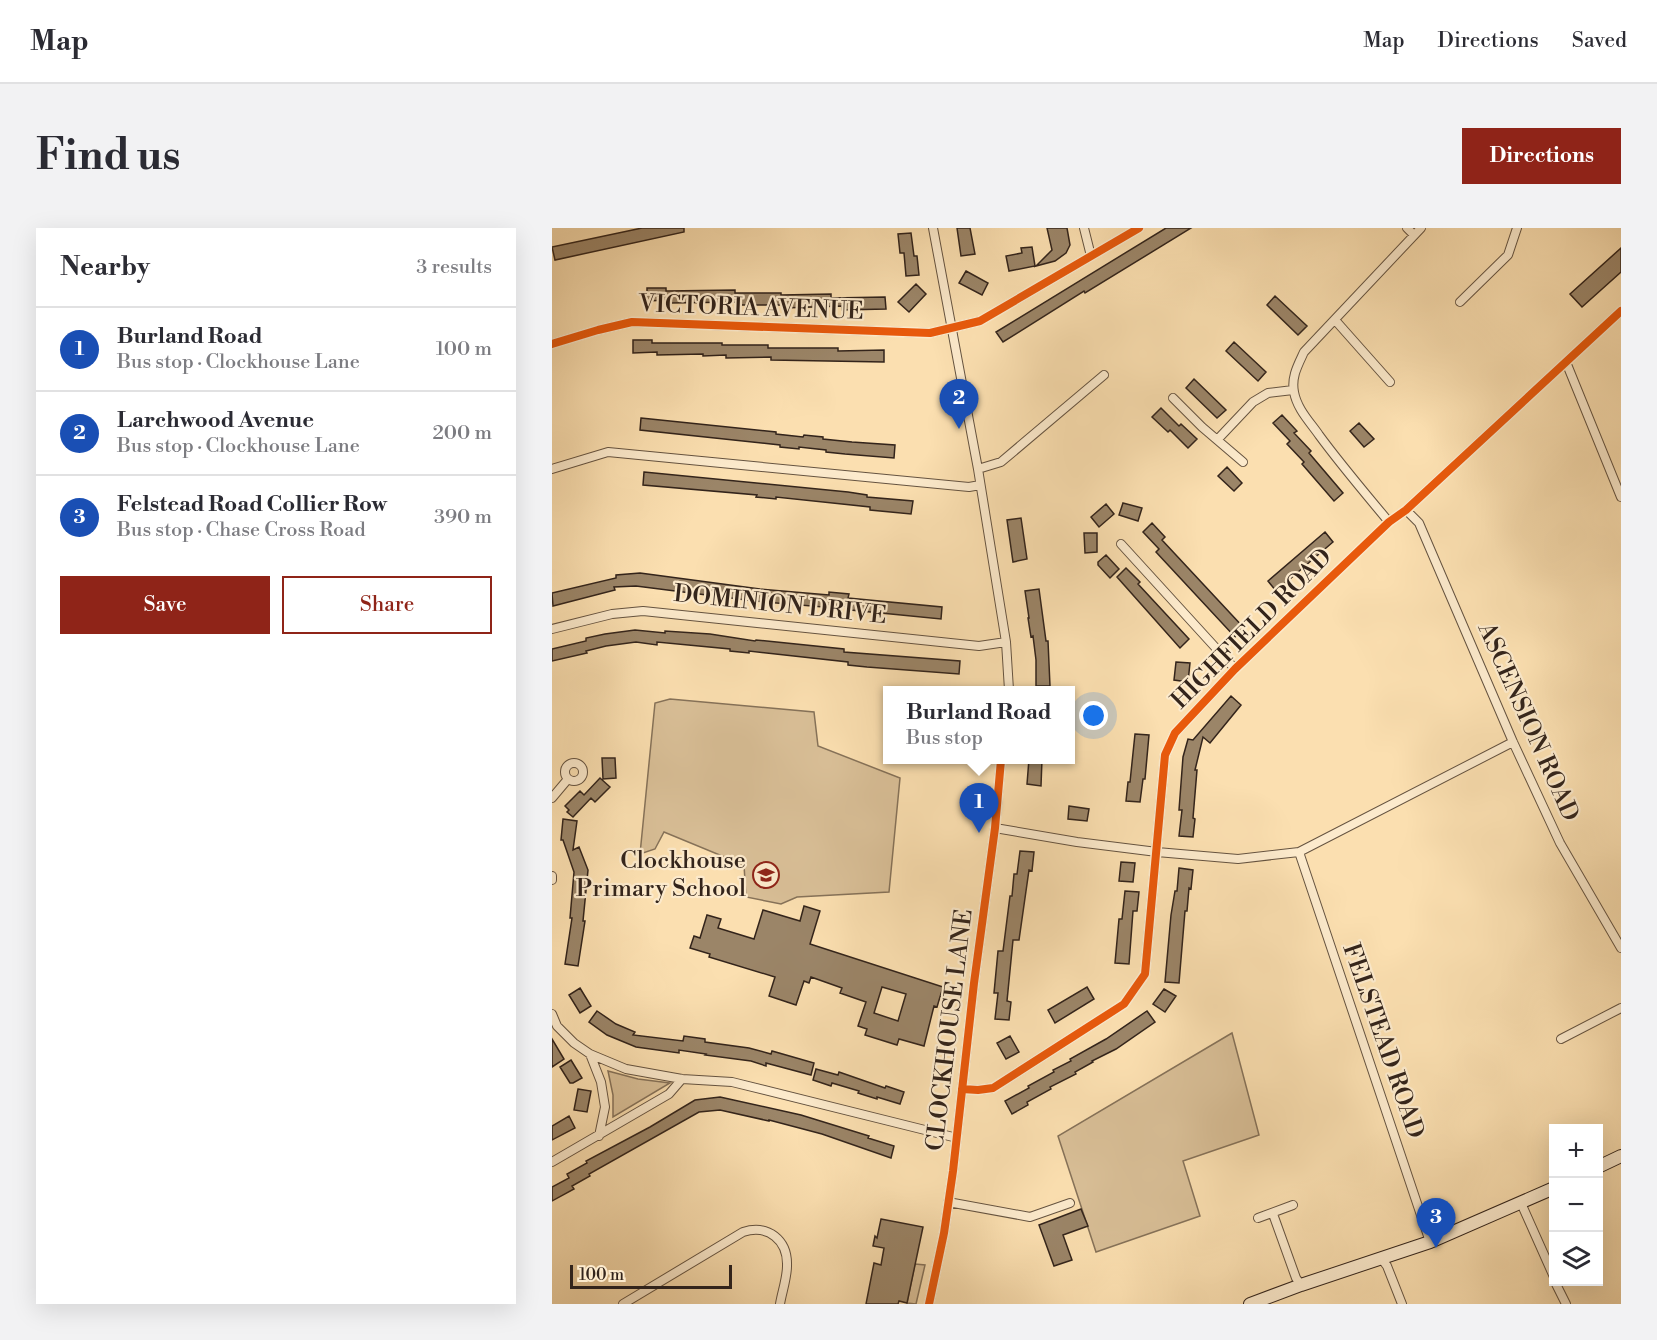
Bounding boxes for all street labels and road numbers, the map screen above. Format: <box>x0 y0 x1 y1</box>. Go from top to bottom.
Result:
street label: VICTORIA AVENUE <box>637 289 864 327</box>
street label: HIGHFIELD ROAD <box>1165 542 1339 716</box>
street label: DOMINION DRIVE <box>672 579 888 631</box>
street label: ASCENSION ROAD <box>1470 617 1585 826</box>
street label: CLOCKHOUSE LANE <box>920 907 980 1153</box>
street label: FELSTEAD ROAD <box>1336 940 1430 1142</box>

